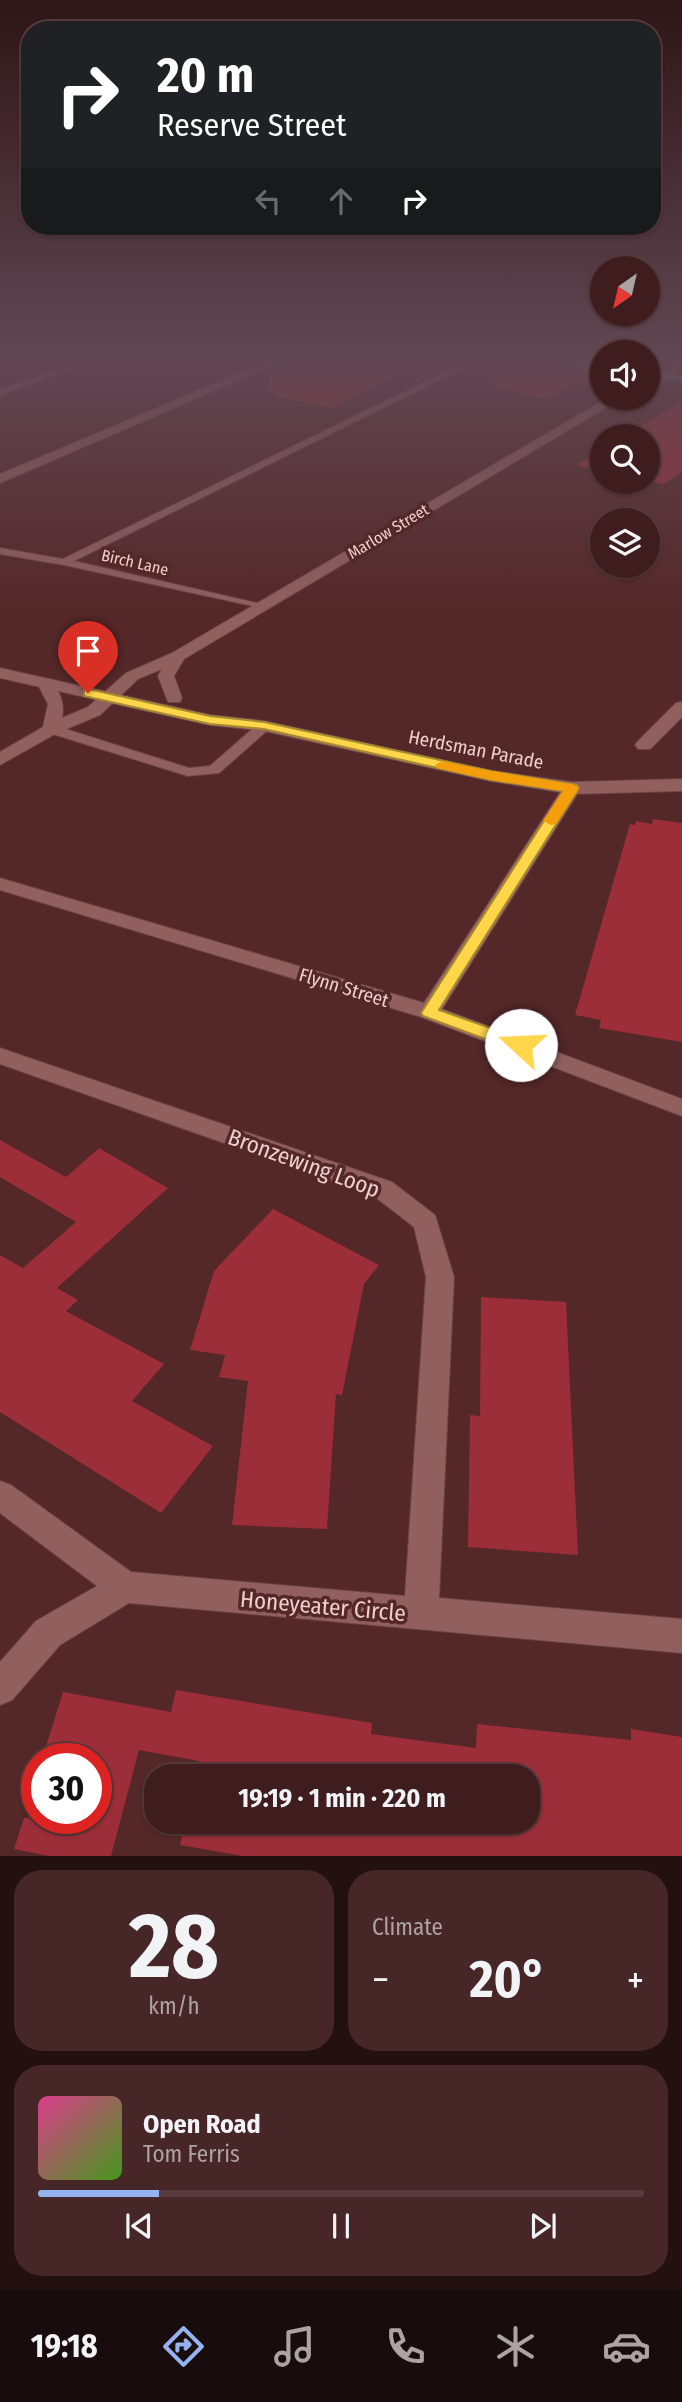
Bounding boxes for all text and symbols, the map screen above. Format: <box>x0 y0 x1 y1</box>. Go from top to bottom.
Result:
text: 20 m <box>157 46 254 105</box>
icon: right <box>42 49 133 140</box>
text: Reserve Street <box>157 106 347 144</box>
icon: left <box>249 182 287 220</box>
icon: ahead <box>322 182 360 220</box>
icon: right <box>395 182 433 220</box>
north arrow <box>590 256 660 326</box>
map controls <box>590 256 660 578</box>
button: sound <box>590 340 660 410</box>
button: search <box>590 424 660 494</box>
street label: Marlow Street <box>344 499 433 563</box>
button: layers <box>590 508 660 578</box>
street label: Birch Lane <box>100 546 170 579</box>
pin <box>58 621 118 693</box>
icon: arrive <box>69 632 107 670</box>
street label: Herdsman Parade <box>407 725 545 774</box>
street label: Flynn Street <box>296 963 392 1012</box>
position arrow <box>484 1008 558 1082</box>
street label: Bronzewing Loop <box>224 1123 384 1203</box>
street label: Honeyeater Circle <box>239 1585 407 1627</box>
speed limit sign: 30 <box>21 1743 112 1834</box>
text: 19:19 · 1 min · 220 m <box>238 1783 446 1814</box>
text: 28 <box>129 1892 219 2001</box>
text: Climate <box>372 1913 443 1941</box>
text: 20° <box>470 1948 546 2011</box>
text: − <box>372 1957 389 2003</box>
text: + <box>627 1957 644 2003</box>
text: km/h <box>148 1992 200 2020</box>
text: Open Road <box>143 2109 261 2140</box>
text: Tom Ferris <box>143 2140 240 2168</box>
icon: previous <box>120 2207 158 2245</box>
icon: pause <box>322 2207 360 2245</box>
icon: next <box>524 2207 562 2245</box>
icon: directions <box>159 2322 208 2371</box>
icon: music <box>270 2322 319 2371</box>
icon: phone <box>381 2322 430 2371</box>
icon: climate <box>491 2322 540 2371</box>
icon: car <box>602 2322 651 2371</box>
text: 19:18 <box>31 2327 98 2365</box>

